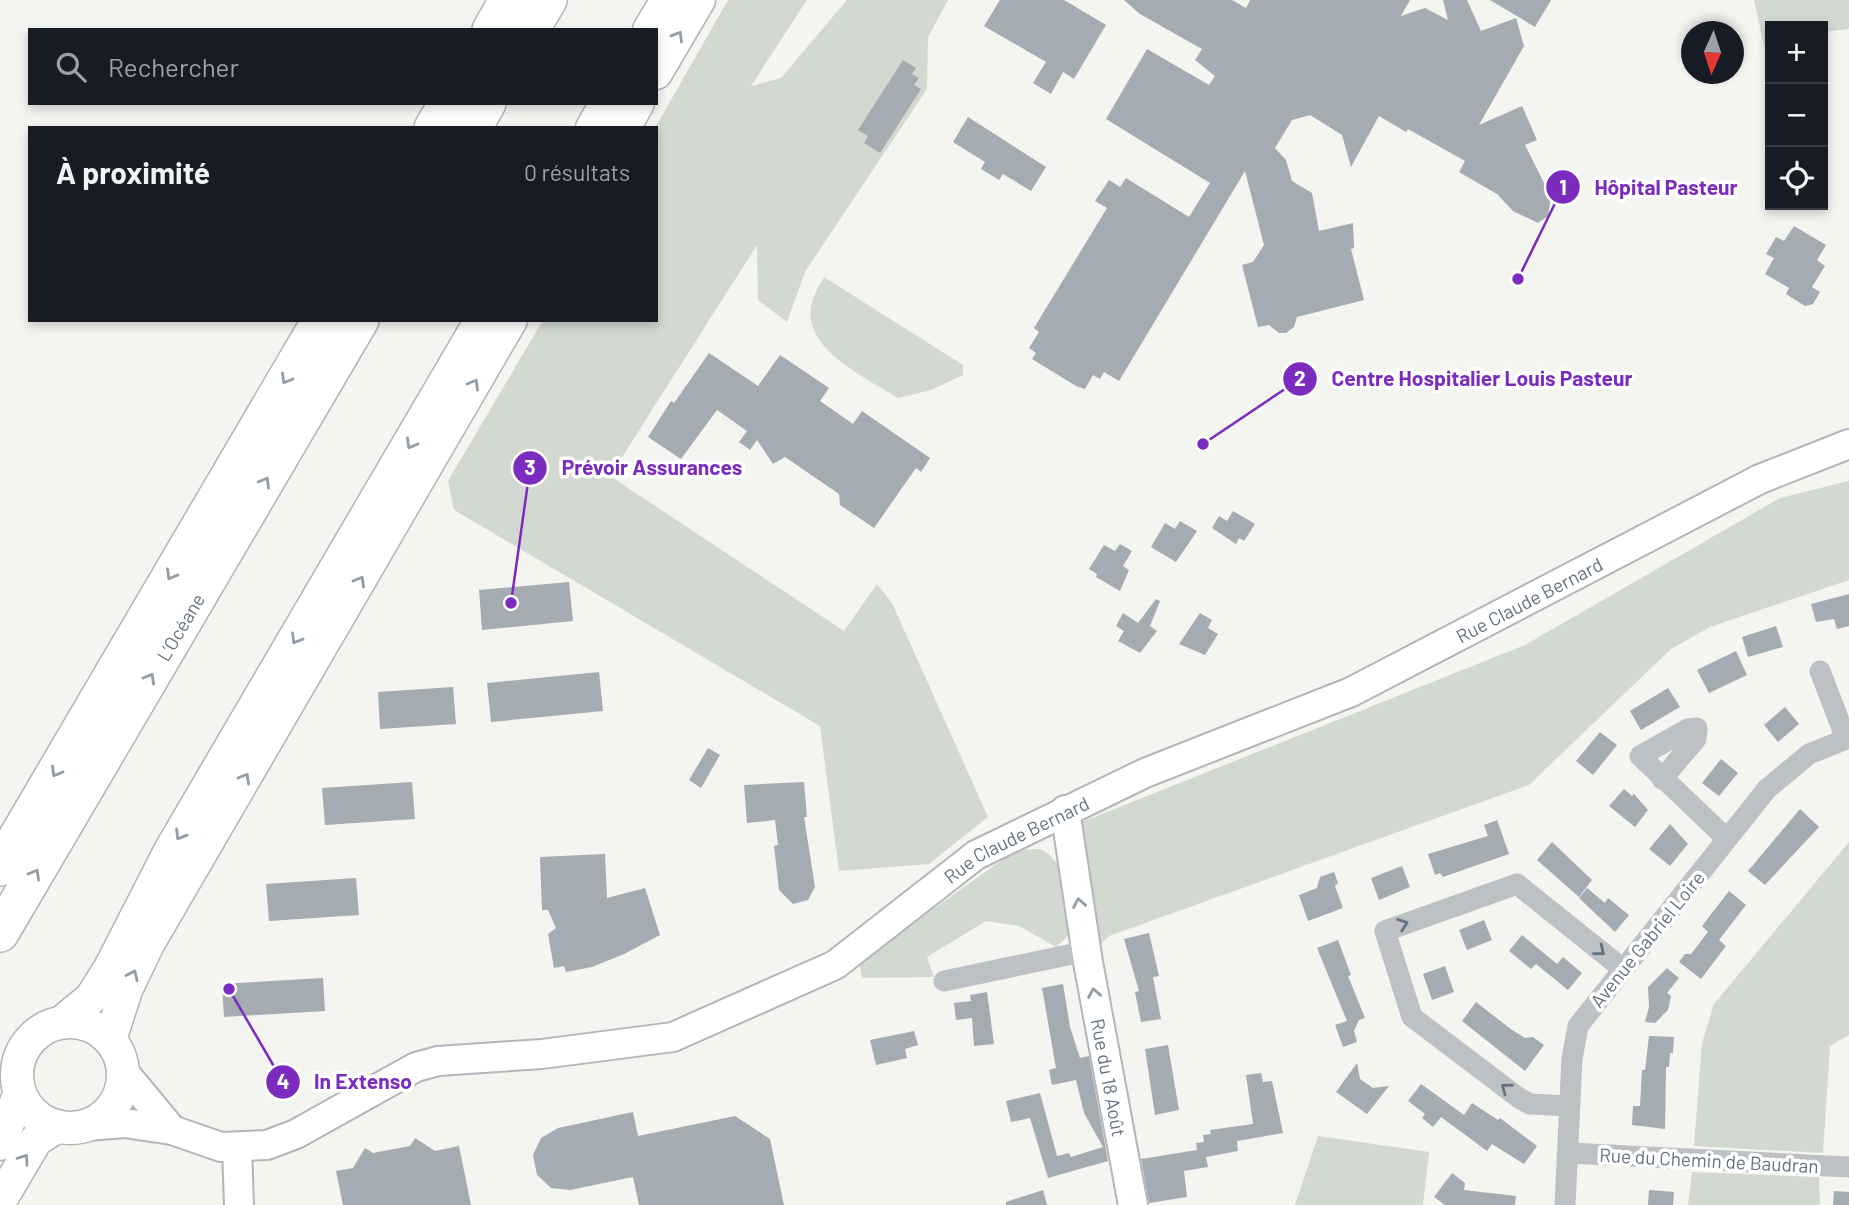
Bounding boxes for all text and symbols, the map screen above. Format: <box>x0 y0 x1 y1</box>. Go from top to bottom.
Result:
north arrow <box>1681 21 1744 84</box>
map controls <box>1765 21 1828 210</box>
button: + <box>1765 21 1828 84</box>
search box <box>28 28 658 105</box>
one-way arrow <box>670 31 683 44</box>
icon: search <box>52 48 90 86</box>
text: Rechercher <box>108 51 239 82</box>
button: − <box>1765 84 1828 147</box>
button: locate <box>1765 147 1828 210</box>
text: À proximité <box>56 154 210 190</box>
text: 0 résultats <box>524 158 630 186</box>
callout: Hôpital Pasteur <box>1545 166 1752 208</box>
text: 1 <box>1559 174 1567 199</box>
text: Hôpital Pasteur <box>1594 174 1738 199</box>
callout: Centre Hospitalier Louis Pasteur <box>1282 358 1646 400</box>
text: 2 <box>1294 365 1306 390</box>
text: Centre Hospitalier Louis Pasteur <box>1331 365 1633 390</box>
one-way arrow <box>281 372 294 385</box>
one-way arrow <box>466 379 479 392</box>
one-way arrow <box>406 436 419 449</box>
callout: Prévoir Assurances <box>512 447 756 489</box>
text: 3 <box>524 454 536 479</box>
text: Prévoir Assurances <box>562 454 742 479</box>
one-way arrow <box>257 476 270 489</box>
street label: Rue Claude Bernard <box>1452 552 1606 647</box>
one-way arrow <box>166 568 179 581</box>
one-way arrow <box>352 576 365 589</box>
street label: L’Océane <box>151 589 209 665</box>
one-way arrow <box>291 632 304 645</box>
one-way arrow <box>142 672 155 685</box>
one-way arrow <box>51 764 64 777</box>
one-way arrow <box>237 772 250 785</box>
street label: Rue Claude Bernard <box>939 791 1092 888</box>
one-way arrow <box>175 828 188 841</box>
street label: Avenue Gabriel Loire <box>1585 866 1709 1012</box>
one-way arrow <box>26 868 39 881</box>
one-way arrow <box>1072 897 1087 909</box>
one-way arrow <box>1396 918 1408 932</box>
one-way arrow <box>1592 942 1605 955</box>
one-way arrow <box>125 970 139 983</box>
one-way arrow <box>1087 987 1102 999</box>
street label: Rue du 18 Août <box>1087 1017 1132 1138</box>
callout: In Extenso <box>265 1061 426 1103</box>
text: 4 <box>277 1068 289 1093</box>
text: In Extenso <box>314 1068 412 1093</box>
one-way arrow <box>1502 1084 1514 1096</box>
street label: Rue du Chemin de Baudran <box>1599 1143 1819 1177</box>
one-way arrow <box>15 1154 28 1167</box>

